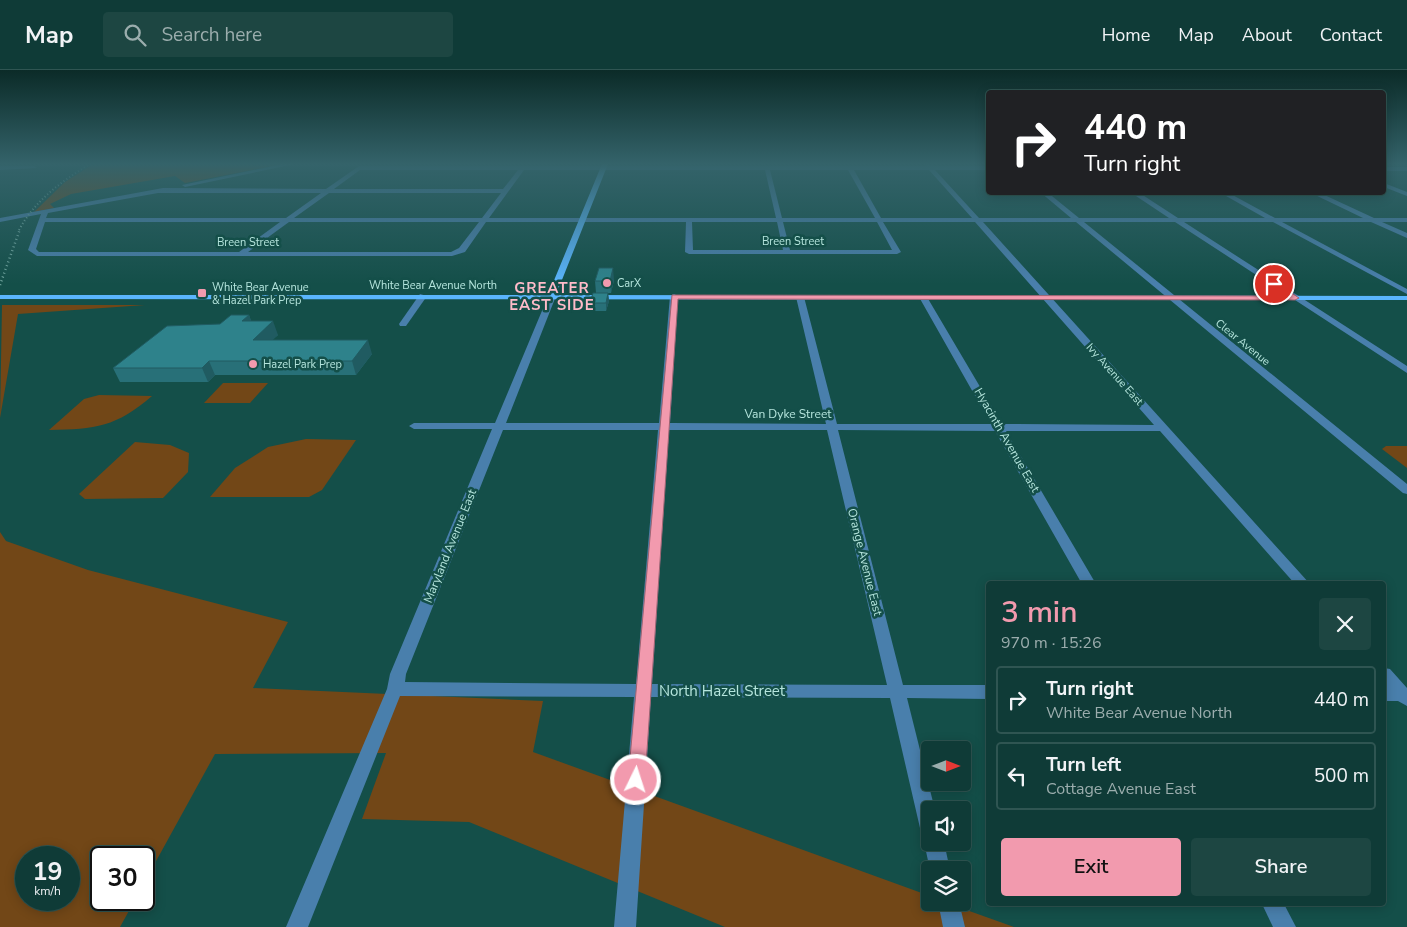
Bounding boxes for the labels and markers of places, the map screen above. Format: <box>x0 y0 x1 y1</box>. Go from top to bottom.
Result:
pin <box>1253 263 1295 305</box>
place label: CarX <box>617 276 642 291</box>
marker: CarX <box>601 277 613 289</box>
place label: White Bear Avenue & Hazel Park Prep <box>212 280 309 308</box>
marker: White Bear Avenue & Hazel Park Prep <box>196 287 208 299</box>
place label: Hazel Park Prep <box>263 357 342 372</box>
marker: Hazel Park Prep <box>247 358 259 370</box>

